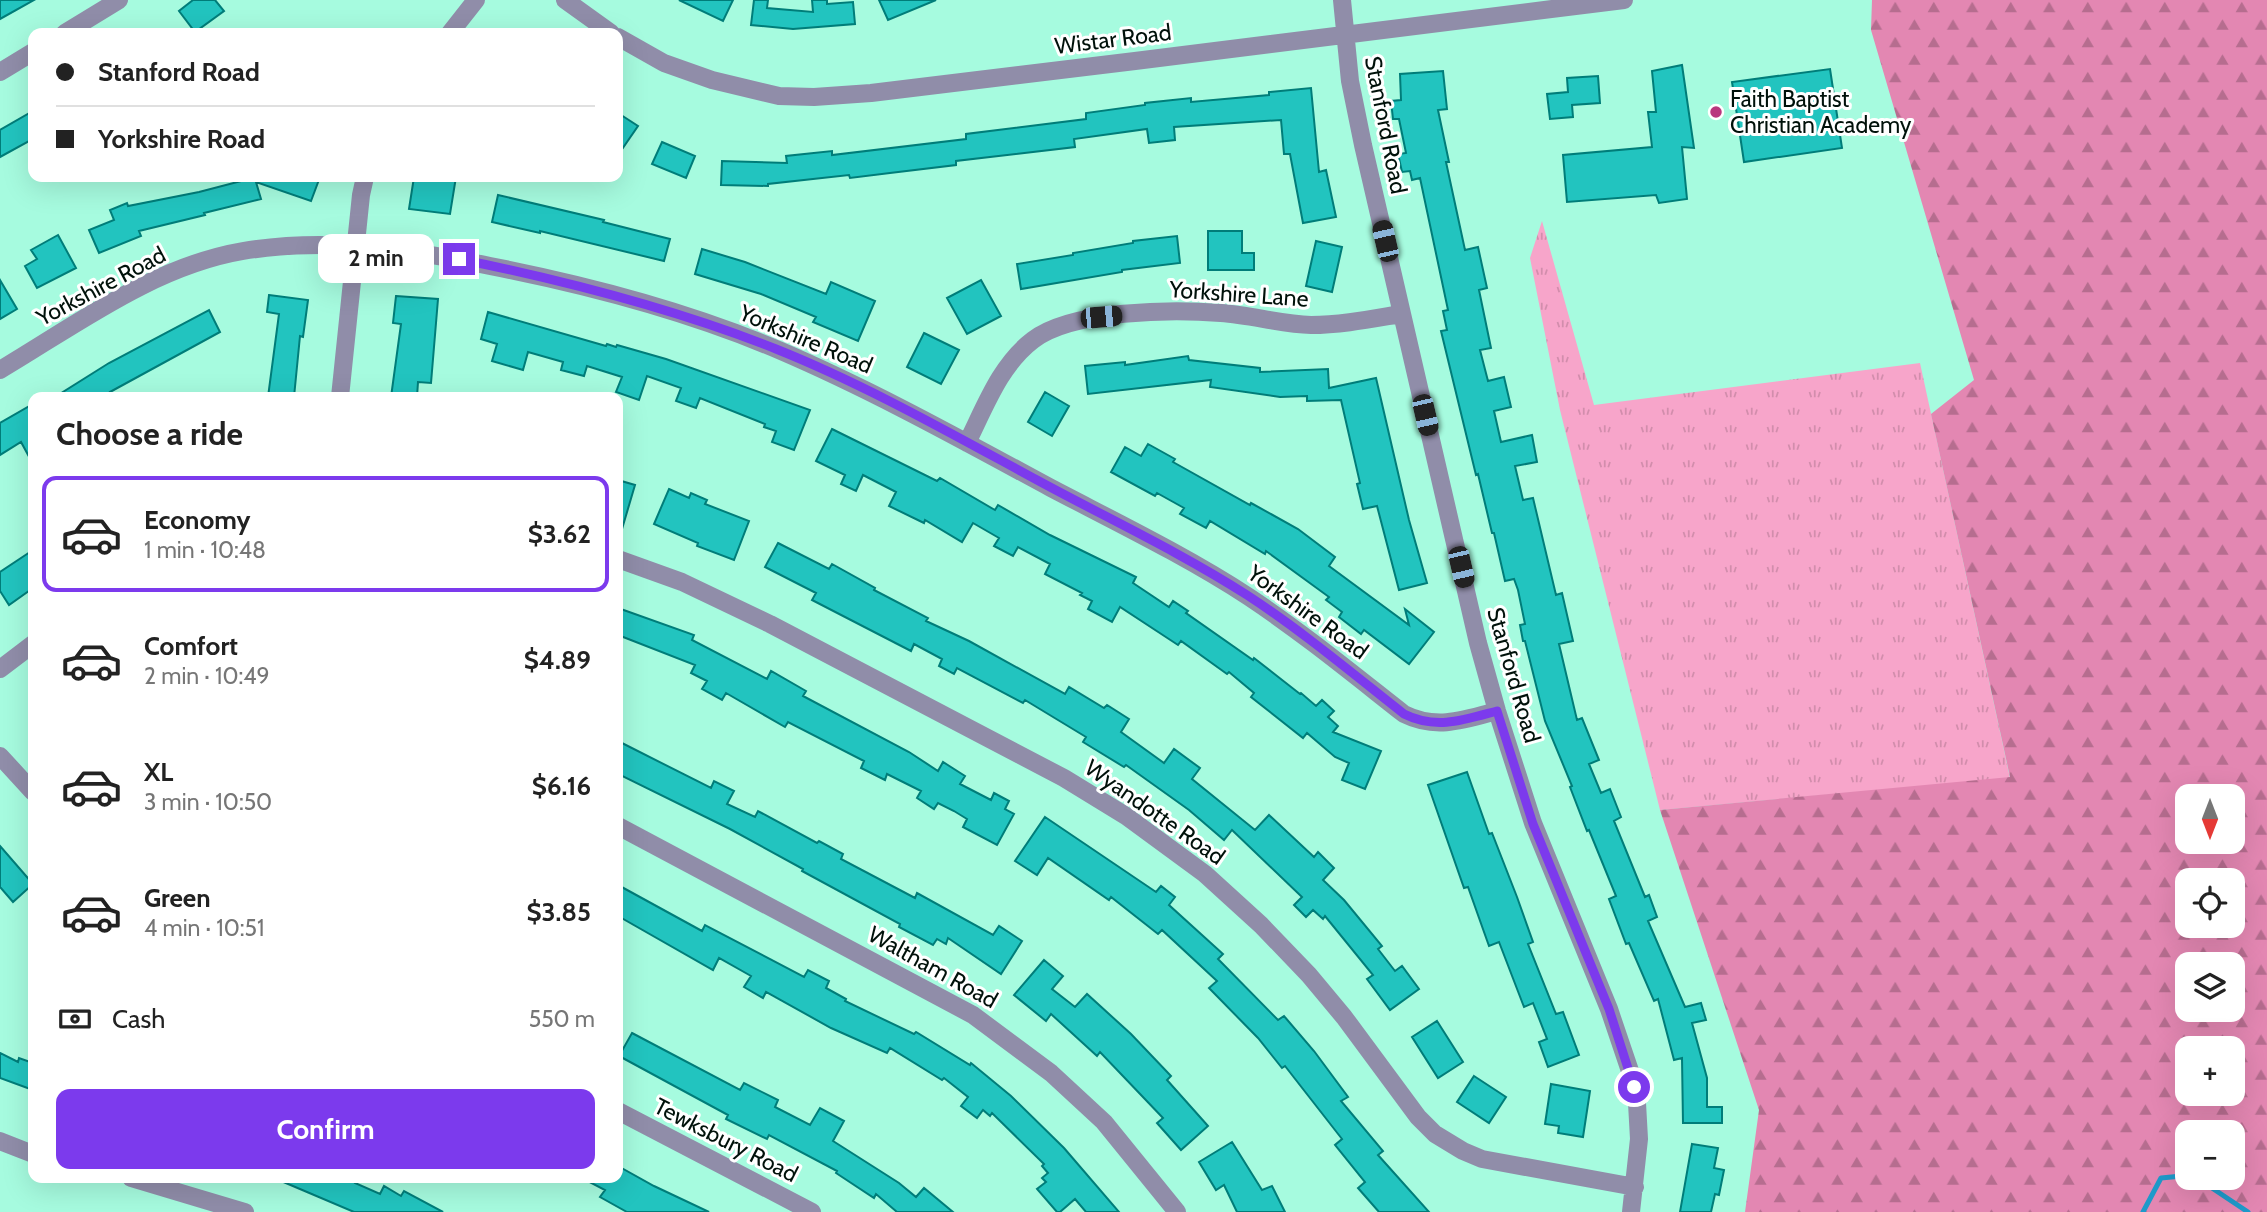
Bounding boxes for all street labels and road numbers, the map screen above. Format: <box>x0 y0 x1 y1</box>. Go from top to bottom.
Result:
street label: Wistar Road <box>1053 18 1173 60</box>
street label: Stanford Road <box>1359 54 1413 196</box>
street label: Yorkshire Road <box>31 240 170 332</box>
street label: Yorkshire Lane <box>1168 275 1310 313</box>
street label: Yorkshire Road <box>734 298 877 380</box>
street label: Yorkshire Road <box>1242 558 1374 665</box>
street label: Stanford Road <box>1481 604 1547 746</box>
street label: Wyandotte Road <box>1080 753 1230 871</box>
street label: Waltham Road <box>863 920 1003 1014</box>
street label: Tewksbury Road <box>649 1092 803 1188</box>

